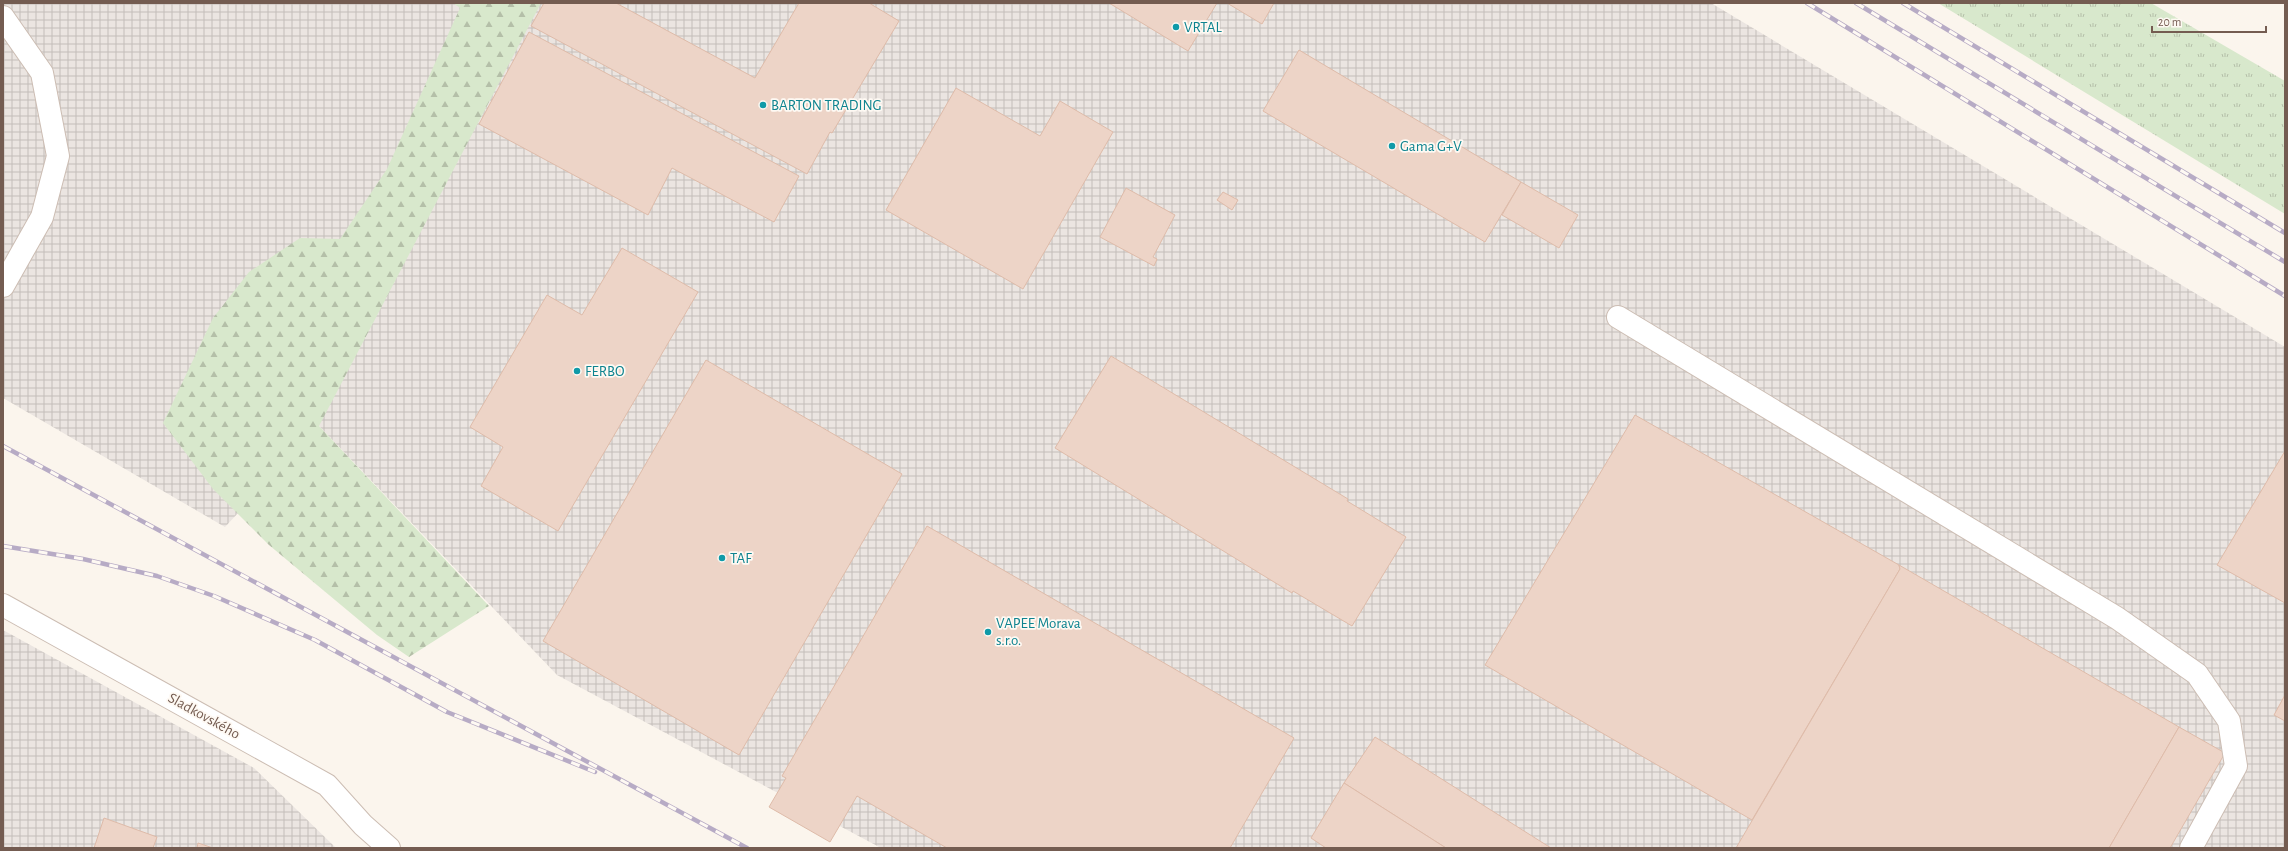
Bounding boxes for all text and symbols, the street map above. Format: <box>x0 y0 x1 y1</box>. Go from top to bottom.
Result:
scale bar <box>2152 8 2266 34</box>
text: 20 m <box>2158 16 2181 28</box>
place label: VRTAL <box>1184 20 1222 35</box>
marker: VRTAL <box>1171 22 1181 32</box>
place label: BARTON TRADING <box>771 98 882 113</box>
marker: BARTON TRADING <box>758 100 768 110</box>
place label: Gama G+V <box>1400 139 1462 154</box>
marker: Gama G+V <box>1387 141 1397 151</box>
place label: FERBO <box>585 364 625 379</box>
marker: FERBO <box>572 366 582 376</box>
place label: TAF <box>730 551 752 566</box>
marker: TAF <box>717 553 727 563</box>
place label: VAPEE Morava s.r.o. <box>996 616 1081 648</box>
marker: VAPEE Morava s.r.o. <box>983 627 993 637</box>
street label: Sladkovského <box>166 690 242 742</box>

